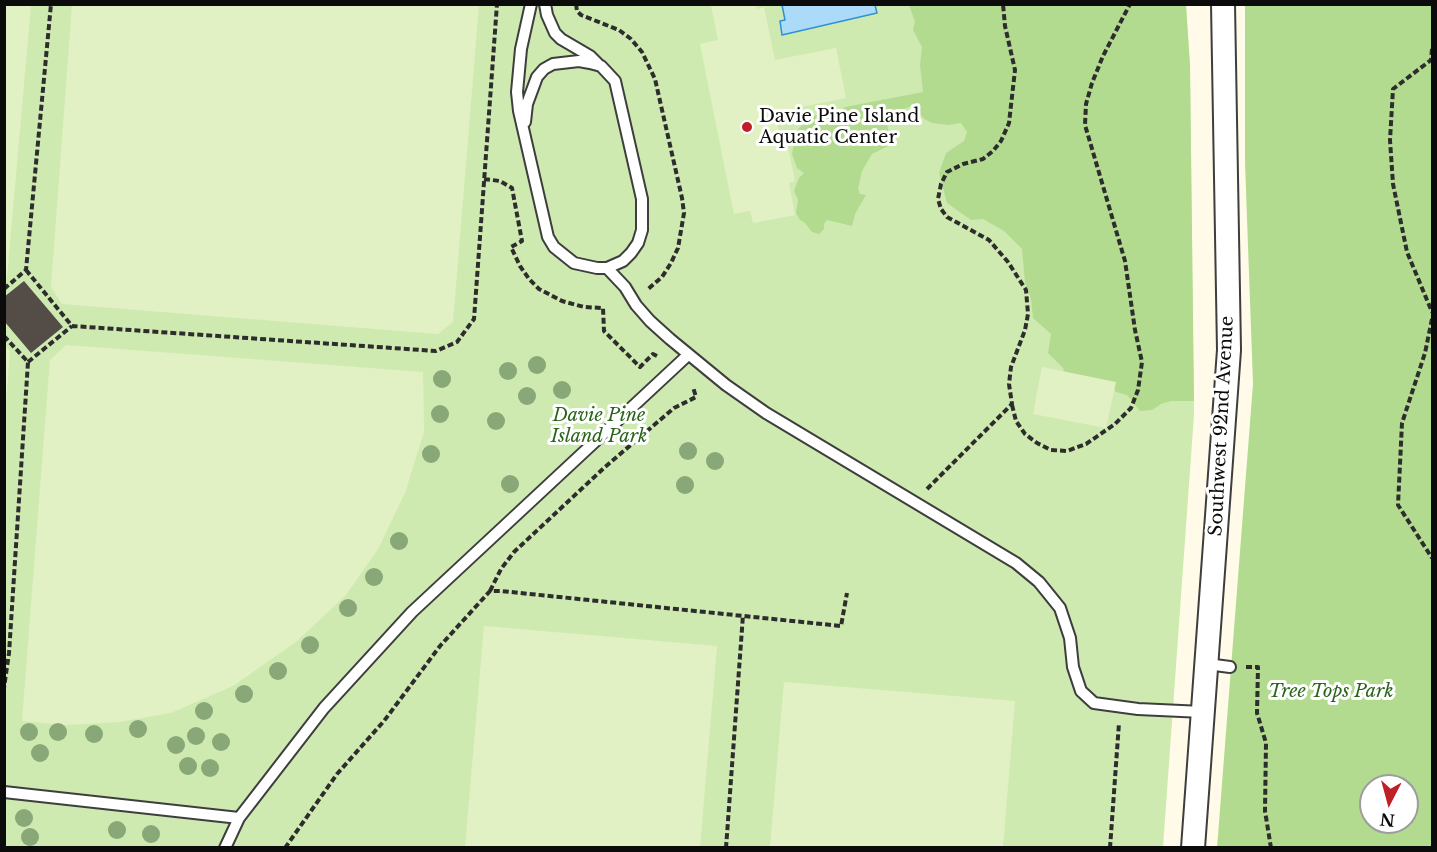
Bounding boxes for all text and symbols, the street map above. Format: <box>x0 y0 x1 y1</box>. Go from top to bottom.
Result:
place label: Davie Pine Island Aquatic Center <box>759 106 919 148</box>
marker: Davie Pine Island Aquatic Center <box>740 120 754 134</box>
street label: Southwest 92nd Avenue <box>1205 315 1239 537</box>
park label: Davie Pine Island Park <box>551 405 647 448</box>
park label: Tree Tops Park <box>1268 681 1394 703</box>
north arrow <box>1359 774 1419 834</box>
text: N <box>1379 809 1396 831</box>

